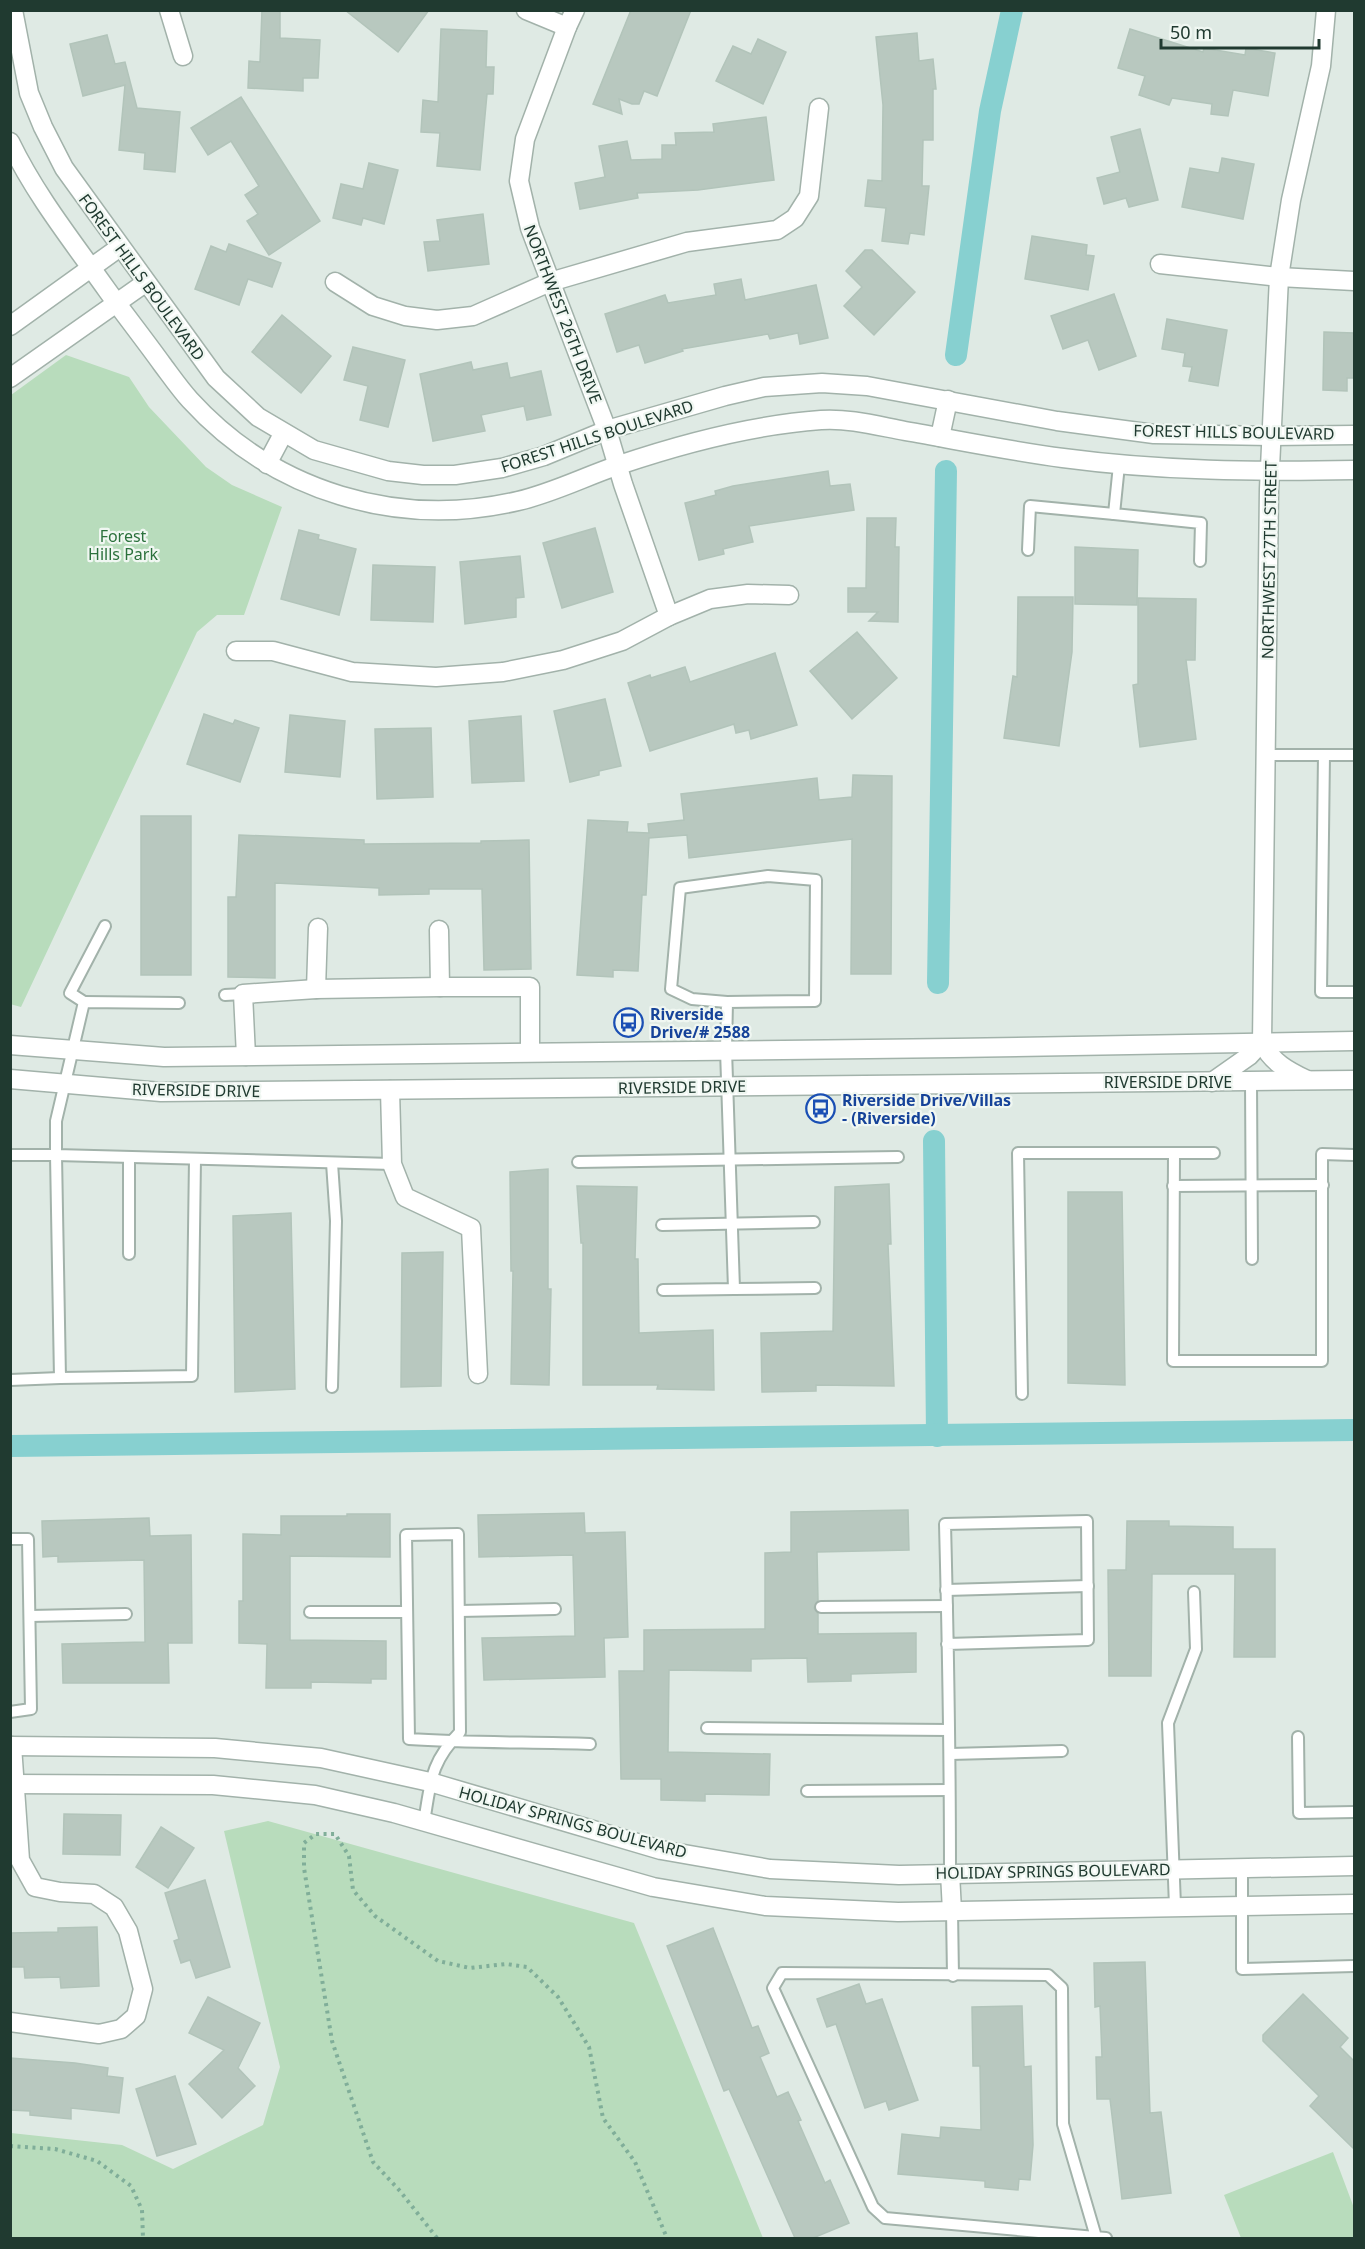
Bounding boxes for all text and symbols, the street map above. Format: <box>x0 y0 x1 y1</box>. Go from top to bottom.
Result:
scale bar <box>1161 12 1318 50</box>
text: 50 m <box>1170 20 1212 44</box>
street label: FOREST HILLS BOULEVARD <box>74 189 210 365</box>
street label: NORTHWEST 26TH DRIVE <box>519 221 607 407</box>
street label: FOREST HILLS BOULEVARD <box>498 394 696 478</box>
street label: FOREST HILLS BOULEVARD <box>1133 419 1335 445</box>
street label: NORTHWEST 27TH STREET <box>1256 460 1282 659</box>
park label: Forest Hills Park <box>88 525 158 565</box>
place label: Riverside Drive/# 2588 <box>650 1003 750 1043</box>
bus stop icon: Riverside Drive/# 2588 <box>613 1007 645 1039</box>
street label: RIVERSIDE DRIVE <box>1104 1071 1232 1093</box>
street label: RIVERSIDE DRIVE <box>618 1075 746 1099</box>
street label: RIVERSIDE DRIVE <box>132 1078 260 1102</box>
place label: Riverside Drive/Villas - (Riverside) <box>842 1089 1011 1129</box>
bus stop icon: Riverside Drive/Villas - (Riverside) <box>805 1093 837 1125</box>
street label: HOLIDAY SPRINGS BOULEVARD <box>457 1781 689 1863</box>
street label: HOLIDAY SPRINGS BOULEVARD <box>935 1858 1171 1884</box>

